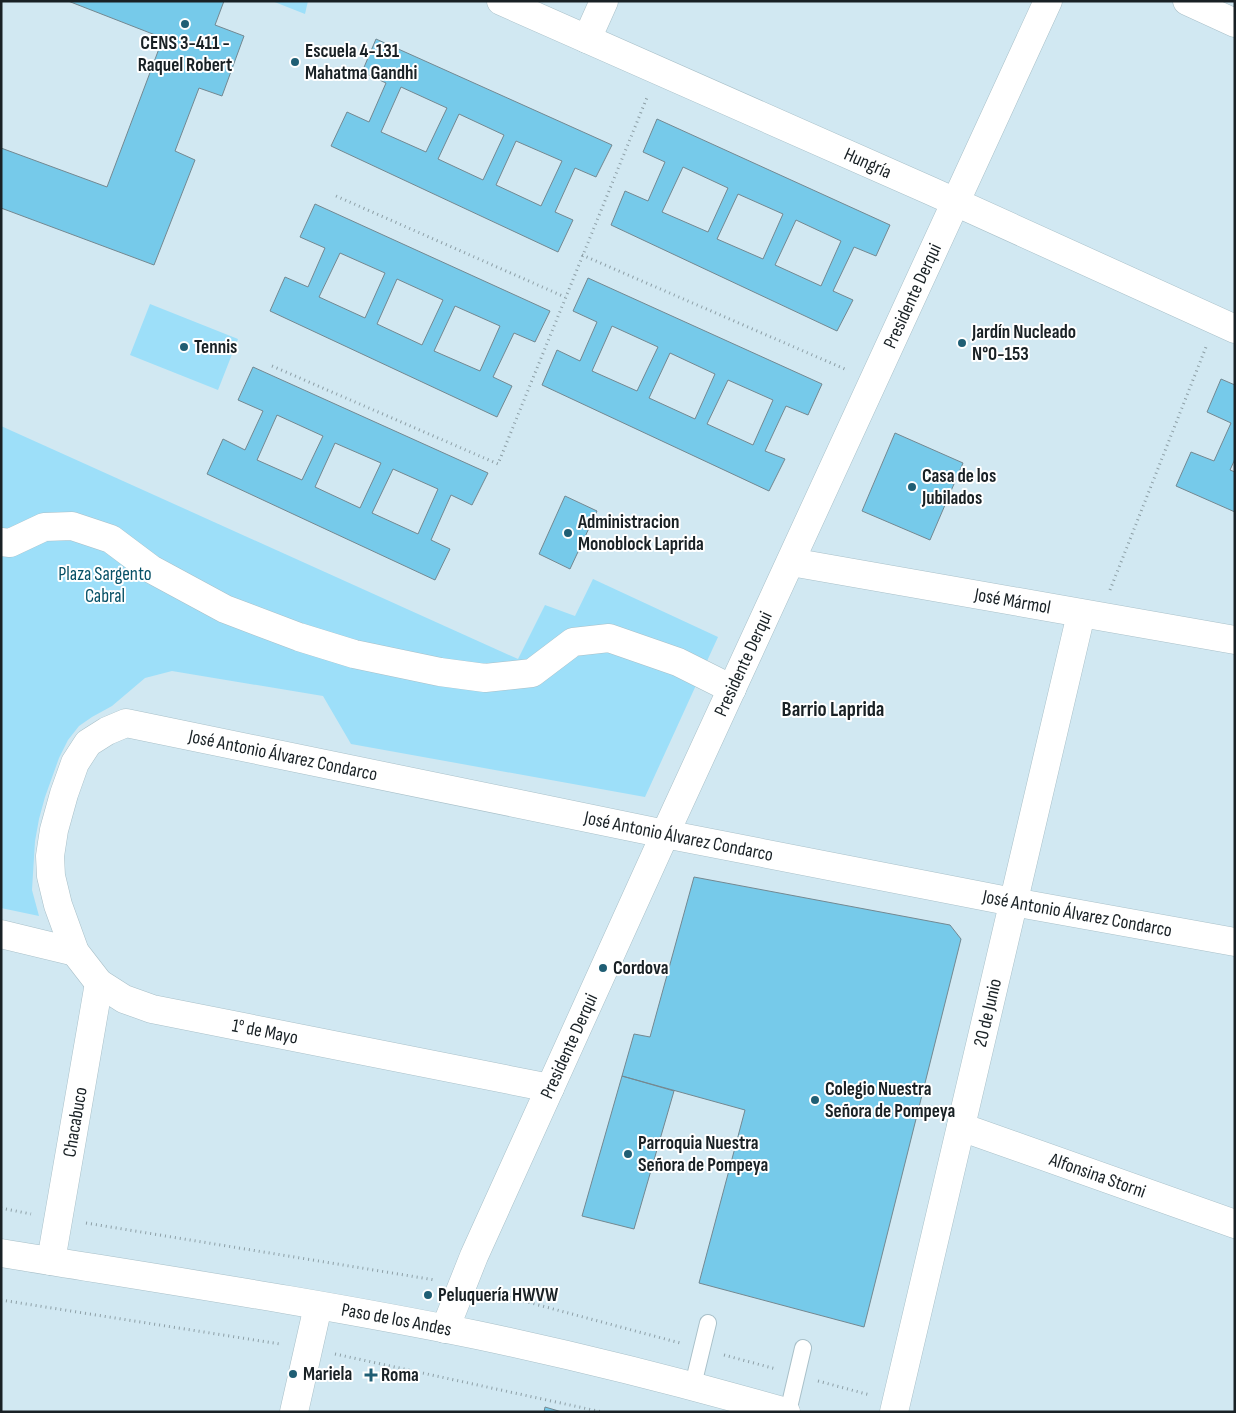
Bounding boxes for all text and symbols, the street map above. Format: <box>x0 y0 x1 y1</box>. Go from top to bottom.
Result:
marker: CENS 3-411 - Raquel Robert <box>179 18 191 30</box>
place label: CENS 3-411 - Raquel Robert <box>138 32 232 77</box>
place label: Escuela 4-131 Mahatma Gandhi <box>305 40 417 85</box>
marker: Escuela 4-131 Mahatma Gandhi <box>289 56 301 68</box>
street label: Hungría <box>840 143 895 184</box>
street label: Presidente Derqui <box>878 240 946 352</box>
place label: Jardín Nucleado N°0-153 <box>971 321 1076 366</box>
place label: Tennis <box>194 336 237 359</box>
marker: Jardín Nucleado N°0-153 <box>956 337 968 349</box>
marker: Tennis <box>178 341 190 353</box>
place label: Casa de los Jubilados <box>921 465 996 510</box>
marker: Casa de los Jubilados <box>906 481 918 493</box>
place label: Administracion Monoblock Laprida <box>577 511 704 556</box>
marker: Administracion Monoblock Laprida <box>562 527 574 539</box>
park label: Plaza Sargento Cabral <box>58 563 152 608</box>
street label: José Mármol <box>972 583 1053 619</box>
street label: Presidente Derqui <box>709 608 777 720</box>
district label: Barrio Laprida <box>782 697 884 722</box>
street label: José Antonio Álvarez Condarco <box>186 724 379 786</box>
street label: José Antonio Álvarez Condarco <box>581 806 775 866</box>
street label: José Antonio Álvarez Condarco <box>980 885 1174 942</box>
place label: Cordova <box>613 957 668 980</box>
marker: Cordova <box>597 962 609 974</box>
street label: 20 de Junio <box>968 976 1007 1049</box>
street label: Presidente Derqui <box>535 990 603 1102</box>
street label: 1° de Mayo <box>230 1014 300 1050</box>
place label: Colegio Nuestra Señora de Pompeya <box>825 1078 955 1123</box>
street label: Chacabuco <box>58 1085 92 1159</box>
marker: Colegio Nuestra Señora de Pompeya <box>809 1094 821 1106</box>
place label: Parroquia Nuestra Señora de Pompeya <box>638 1132 768 1177</box>
street label: Alfonsina Storni <box>1045 1147 1149 1203</box>
marker: Parroquia Nuestra Señora de Pompeya <box>622 1148 634 1160</box>
place label: Peluquería HWVW <box>438 1284 559 1307</box>
marker: Peluquería HWVW <box>422 1289 434 1301</box>
street label: Paso de los Andes <box>339 1298 454 1341</box>
place label: Mariela <box>303 1363 352 1386</box>
place label: Roma <box>381 1364 419 1387</box>
marker: Mariela <box>287 1368 299 1380</box>
marker: Roma <box>365 1369 377 1381</box>

